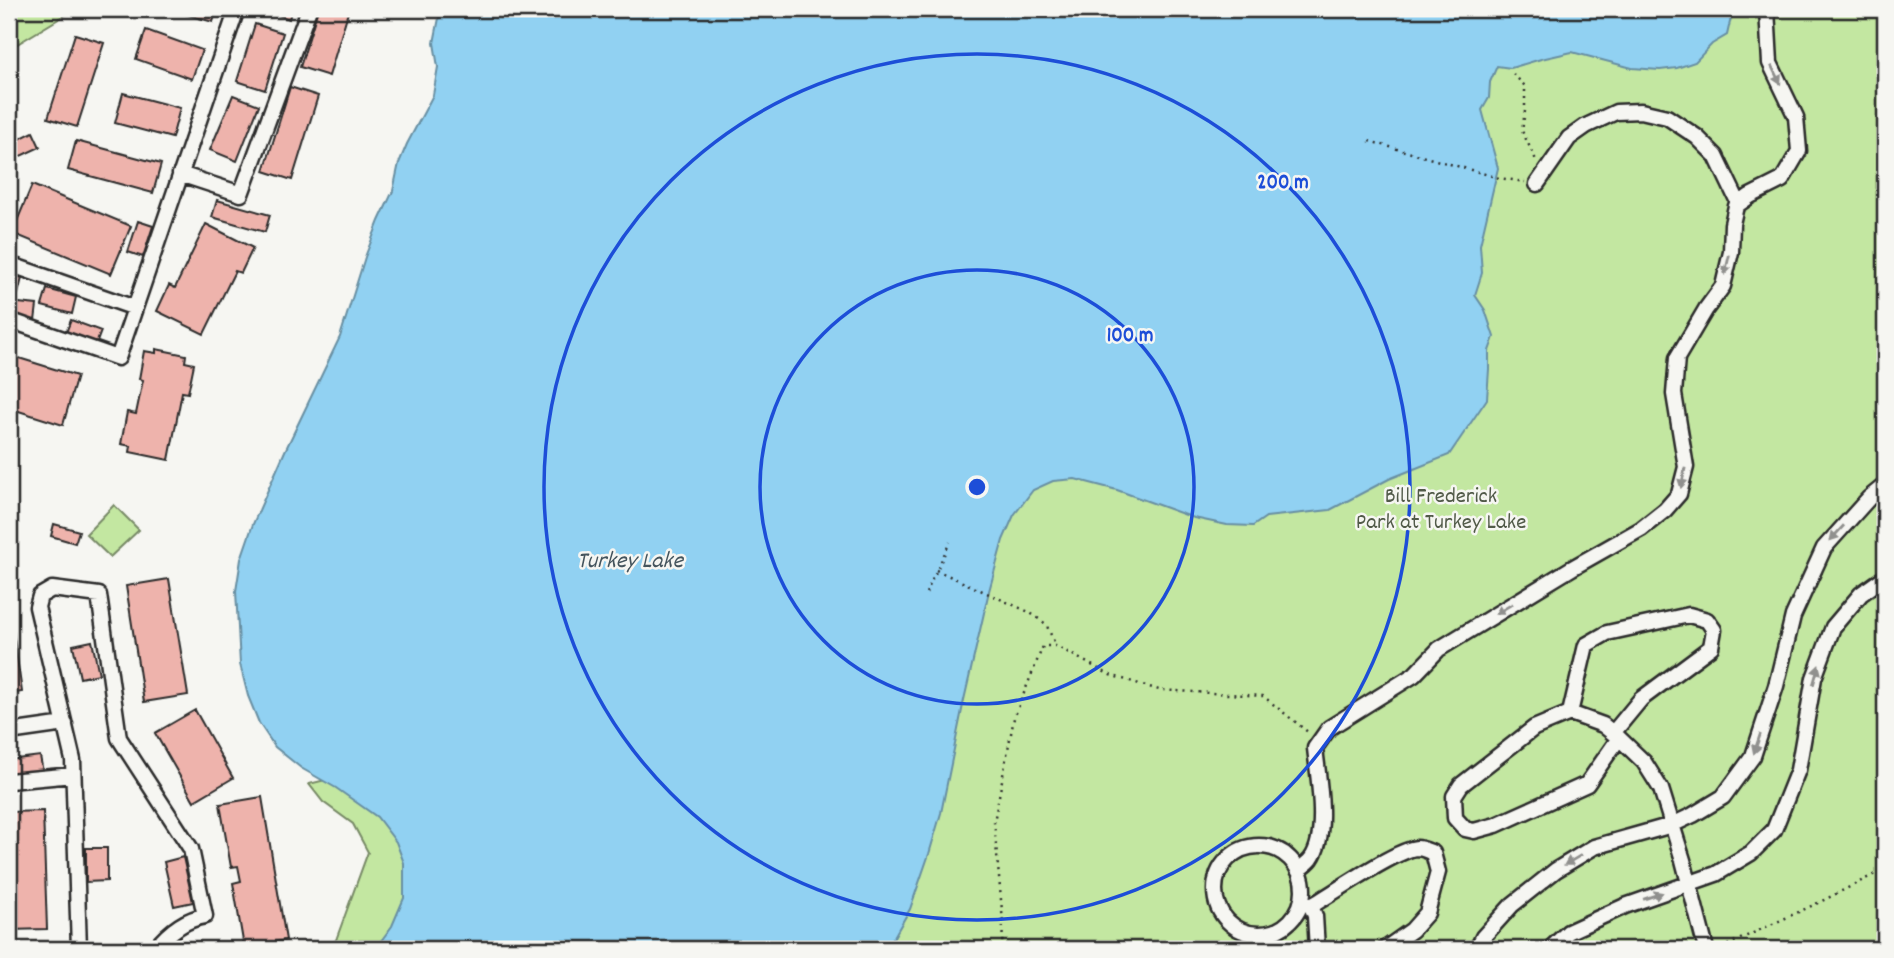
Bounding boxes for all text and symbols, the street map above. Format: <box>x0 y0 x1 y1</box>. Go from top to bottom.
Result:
one-way arrow <box>1770 65 1782 85</box>
text: 200 m <box>1257 169 1309 199</box>
one-way arrow <box>1722 255 1733 277</box>
text: 100 m <box>1107 322 1153 352</box>
one-way arrow <box>1678 467 1689 489</box>
centre of rings <box>965 475 989 499</box>
park label: Bill Frederick Park at Turkey Lake <box>1356 481 1526 540</box>
one-way arrow <box>1830 525 1846 542</box>
water label: Turkey Lake <box>577 545 684 579</box>
one-way arrow <box>1495 603 1514 615</box>
one-way arrow <box>1812 665 1822 686</box>
one-way arrow <box>1751 733 1762 754</box>
one-way arrow <box>1563 853 1582 866</box>
one-way arrow <box>1643 891 1664 901</box>

